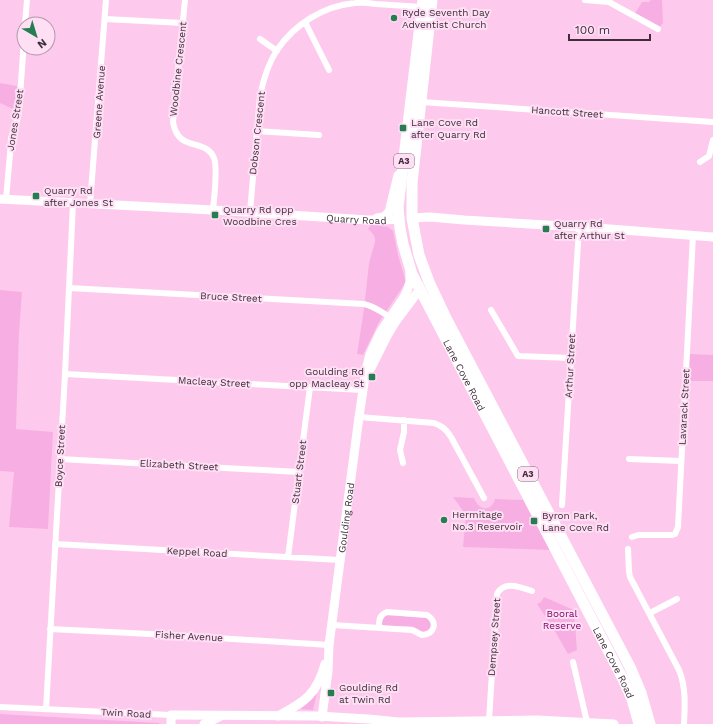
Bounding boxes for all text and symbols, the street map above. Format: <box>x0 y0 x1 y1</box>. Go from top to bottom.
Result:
place label: Ryde Seventh Day Adventist Church <box>402 7 490 30</box>
marker: Ryde Seventh Day Adventist Church <box>389 13 399 23</box>
north arrow <box>16 16 56 56</box>
scale bar <box>569 16 650 42</box>
street label: Woodbine Crescent <box>168 20 189 117</box>
text: 100 m <box>575 23 610 37</box>
text: N <box>35 36 49 51</box>
street label: Greene Avenue <box>91 65 107 139</box>
street label: Jones Street <box>5 88 25 152</box>
street label: Dobson Crescent <box>247 90 267 175</box>
street label: Hancott Street <box>531 104 604 120</box>
place label: Lane Cove Rd after Quarry Rd <box>411 117 486 140</box>
marker: Lane Cove Rd after Quarry Rd <box>398 123 408 133</box>
road number: A3 <box>394 154 414 168</box>
place label: Quarry Rd after Jones St <box>44 185 114 208</box>
marker: Quarry Rd after Jones St <box>31 191 41 201</box>
place label: Quarry Rd opp Woodbine Cres <box>223 204 297 227</box>
marker: Quarry Rd opp Woodbine Cres <box>210 210 220 220</box>
street label: Quarry Road <box>326 212 387 226</box>
place label: Quarry Rd after Arthur St <box>554 218 625 241</box>
marker: Quarry Rd after Arthur St <box>541 224 551 234</box>
street label: Bruce Street <box>200 290 263 304</box>
street label: Arthur Street <box>563 333 577 398</box>
street label: Lane Cove Road <box>442 337 488 412</box>
place label: Goulding Rd opp Macleay St <box>289 366 365 389</box>
street label: Lavarack Street <box>677 368 692 445</box>
marker: Goulding Rd opp Macleay St <box>367 372 377 382</box>
street label: Macleay Street <box>178 375 251 389</box>
street label: Boyce Street <box>53 424 67 487</box>
street label: Stuart Street <box>290 439 308 504</box>
street label: Elizabeth Street <box>139 457 219 473</box>
road number: A3 <box>518 467 538 481</box>
street label: Goulding Road <box>336 482 356 553</box>
place label: Hermitage No.3 Reservoir <box>452 509 522 532</box>
place label: Byron Park, Lane Cove Rd <box>542 510 609 533</box>
marker: Hermitage No.3 Reservoir <box>439 515 449 525</box>
marker: Byron Park, Lane Cove Rd <box>529 516 539 526</box>
street label: Keppel Road <box>166 545 228 559</box>
street label: Dempsey Street <box>486 597 502 676</box>
park label: Booral Reserve <box>543 608 581 631</box>
street label: Lane Cove Road <box>591 625 636 700</box>
street label: Fisher Avenue <box>155 629 224 643</box>
place label: Goulding Rd at Twin Rd <box>339 682 398 705</box>
marker: Goulding Rd at Twin Rd <box>326 688 336 698</box>
street label: Twin Road <box>101 706 151 720</box>

